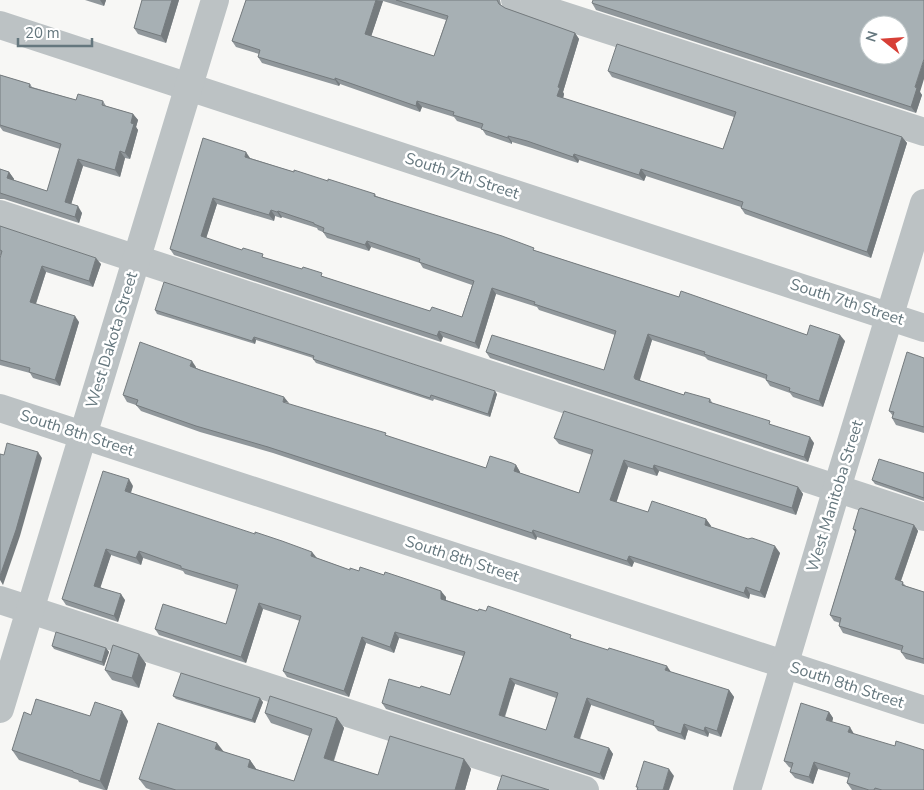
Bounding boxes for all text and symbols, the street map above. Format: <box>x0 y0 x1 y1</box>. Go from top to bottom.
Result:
scale bar <box>18 15 91 47</box>
north arrow <box>859 15 909 65</box>
text: 20 m <box>25 23 60 43</box>
text: N <box>861 29 883 44</box>
street label: South 7th Street <box>402 147 522 205</box>
street label: West Dakota Street <box>81 269 143 411</box>
street label: South 7th Street <box>787 273 907 331</box>
street label: South 8th Street <box>17 404 137 462</box>
street label: West Manitoba Street <box>801 417 869 575</box>
street label: South 8th Street <box>402 530 522 588</box>
street label: South 8th Street <box>787 656 907 714</box>

